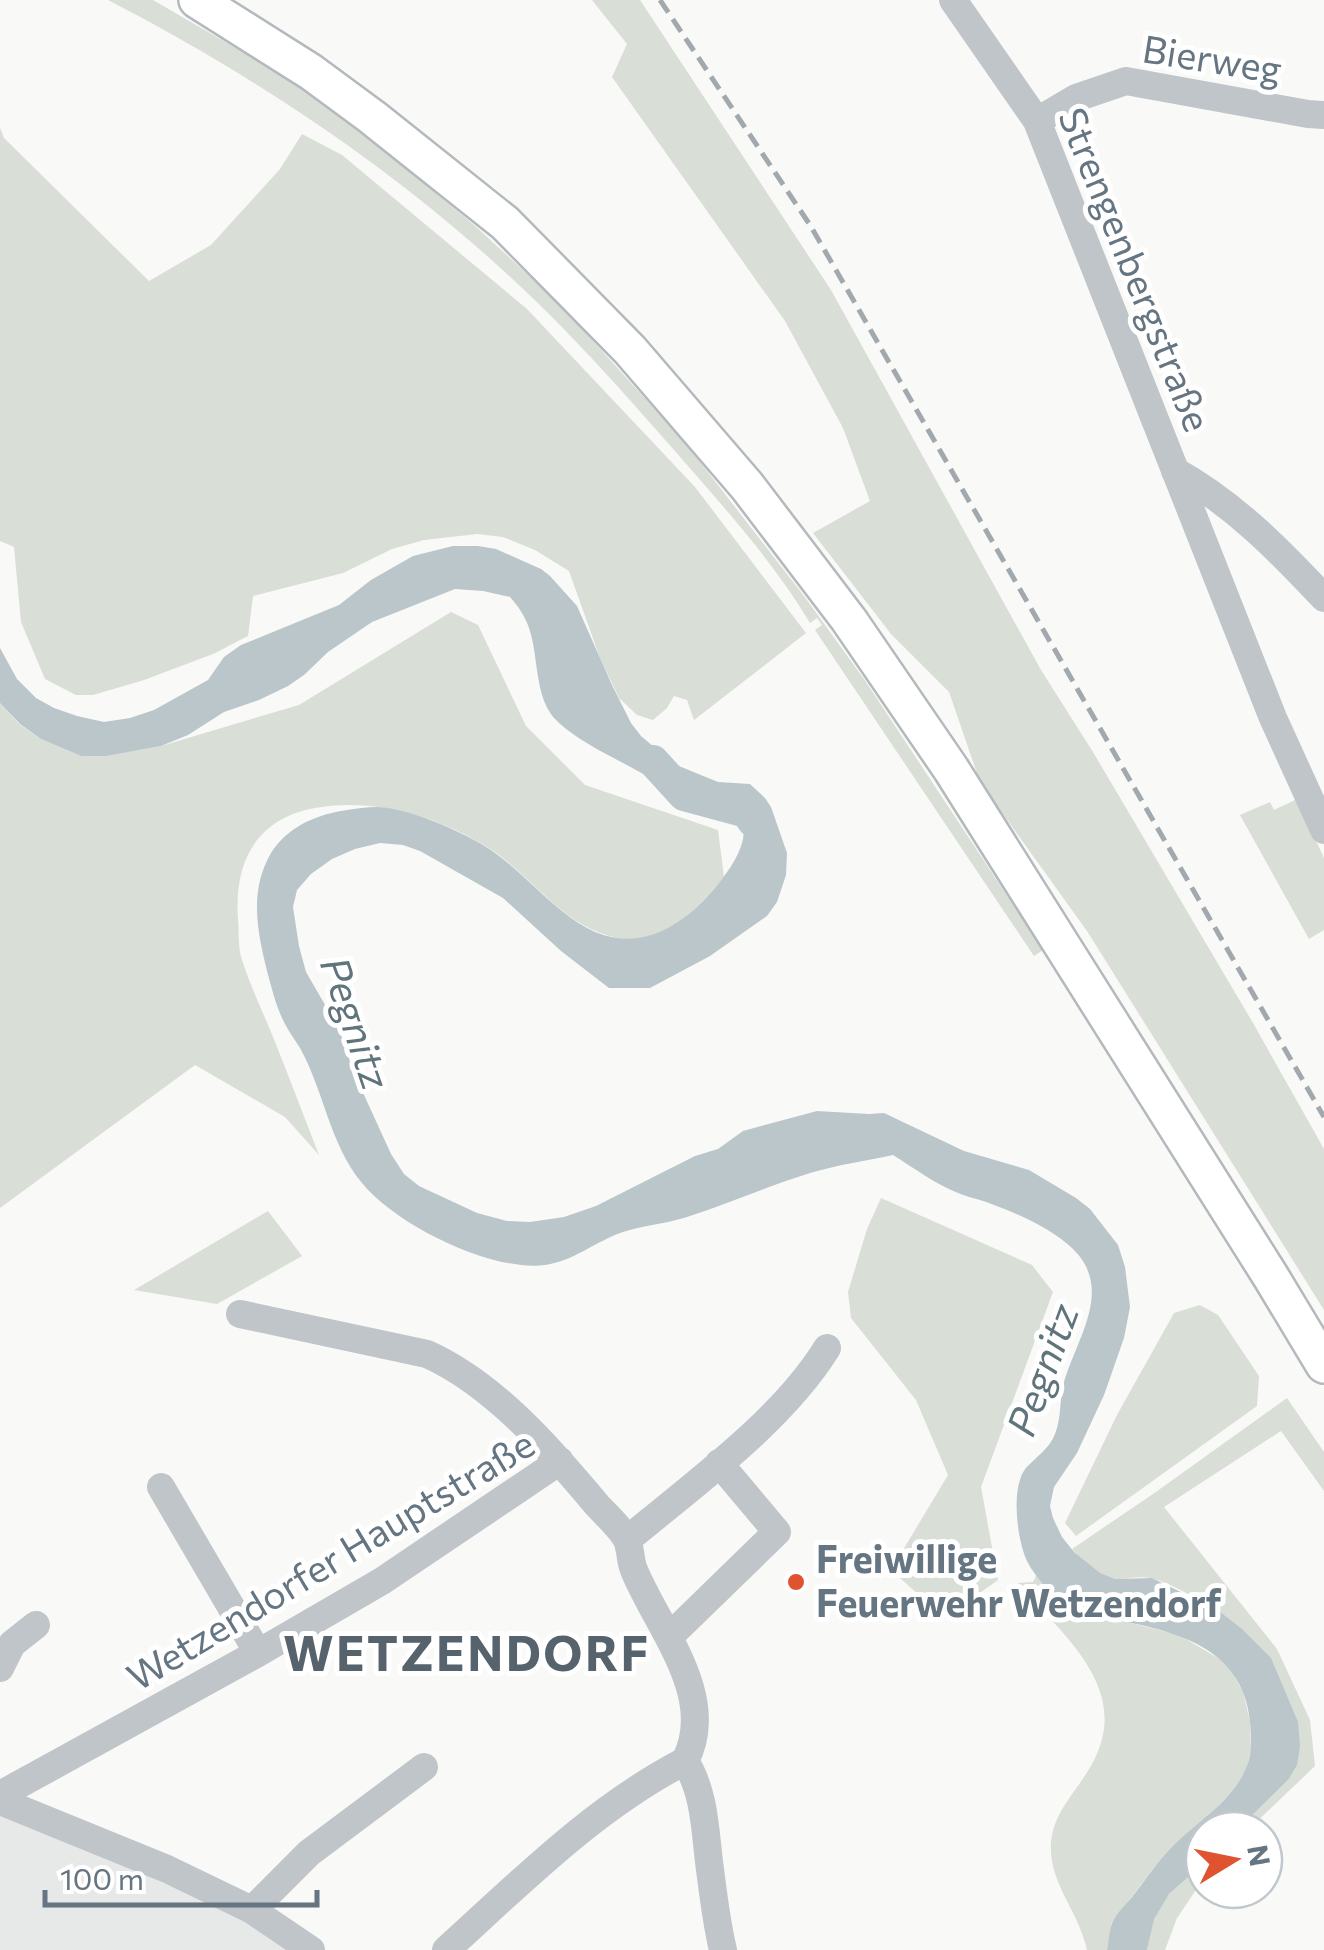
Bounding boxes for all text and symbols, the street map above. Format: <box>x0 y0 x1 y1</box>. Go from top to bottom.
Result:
street label: Bierweg <box>1140 23 1285 92</box>
street label: Strengenbergstraße <box>1050 100 1223 438</box>
water label: Pegnitz <box>312 950 403 1095</box>
water label: Pegnitz <box>994 1296 1087 1442</box>
street label: Wetzendorfer Hauptstraße <box>118 1419 542 1699</box>
place label: Freiwillige Feuerwehr Wetzendorf <box>816 1534 1222 1625</box>
marker: Freiwillige Feuerwehr Wetzendorf <box>785 1571 807 1593</box>
district label: WETZENDORF <box>283 1622 651 1681</box>
north arrow <box>1184 1810 1284 1910</box>
text: N <box>1241 1842 1278 1869</box>
scale bar <box>45 1845 318 1907</box>
text: 100 m <box>60 1859 144 1896</box>

